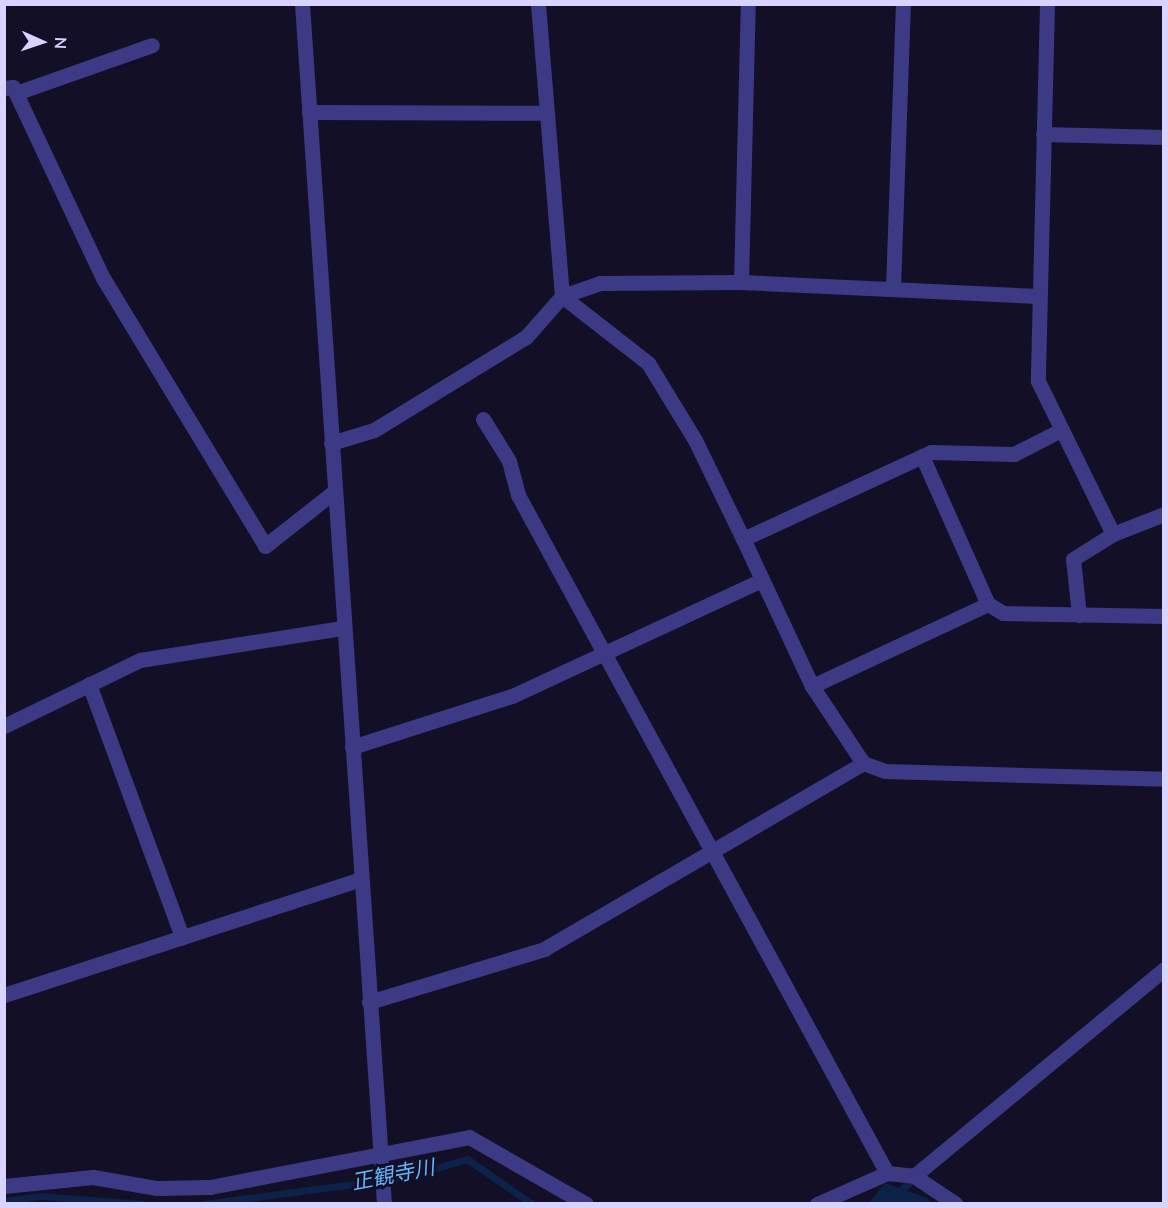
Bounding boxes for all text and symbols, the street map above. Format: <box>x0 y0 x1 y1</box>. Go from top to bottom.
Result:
north arrow <box>12 12 72 72</box>
text: N <box>49 36 71 49</box>
water label: 正観寺川 <box>349 1155 437 1195</box>

